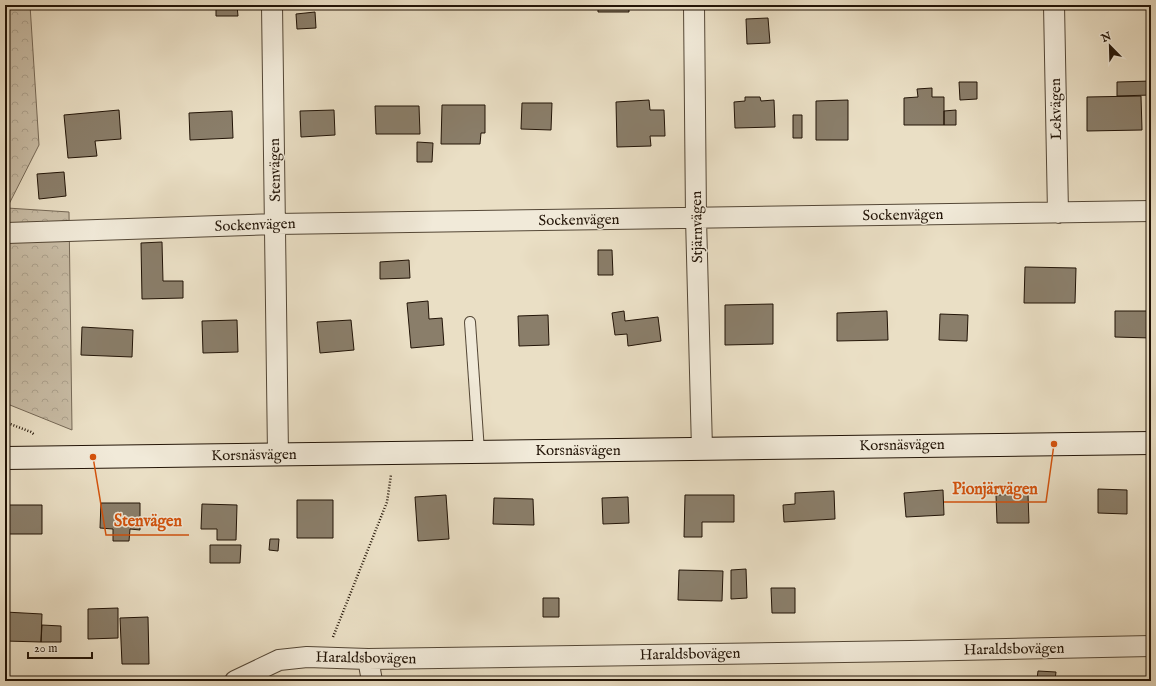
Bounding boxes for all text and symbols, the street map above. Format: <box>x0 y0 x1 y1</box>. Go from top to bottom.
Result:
north arrow <box>1090 26 1130 66</box>
text: N <box>1098 29 1114 46</box>
street label: Lekvägen <box>1046 78 1066 140</box>
street label: Stenvägen <box>265 138 285 202</box>
street label: Stjärnvägen <box>687 191 707 263</box>
street label: Sockenvägen <box>862 205 944 225</box>
street label: Sockenvägen <box>538 210 620 230</box>
street label: Sockenvägen <box>214 214 296 236</box>
street label: Korsnäsvägen <box>859 435 945 455</box>
street label: Korsnäsvägen <box>535 441 621 460</box>
street label: Korsnäsvägen <box>211 445 297 465</box>
callout: Pionjärvägen <box>944 474 1046 502</box>
text: Pionjärvägen <box>952 480 1038 500</box>
callout: Stenvägen <box>106 507 189 535</box>
text: Stenvägen <box>114 512 182 532</box>
scale bar <box>28 634 92 660</box>
street label: Haraldsbovägen <box>963 639 1065 659</box>
text: 20 m <box>34 641 57 656</box>
street label: Haraldsbovägen <box>639 644 741 664</box>
street label: Haraldsbovägen <box>315 648 417 668</box>

